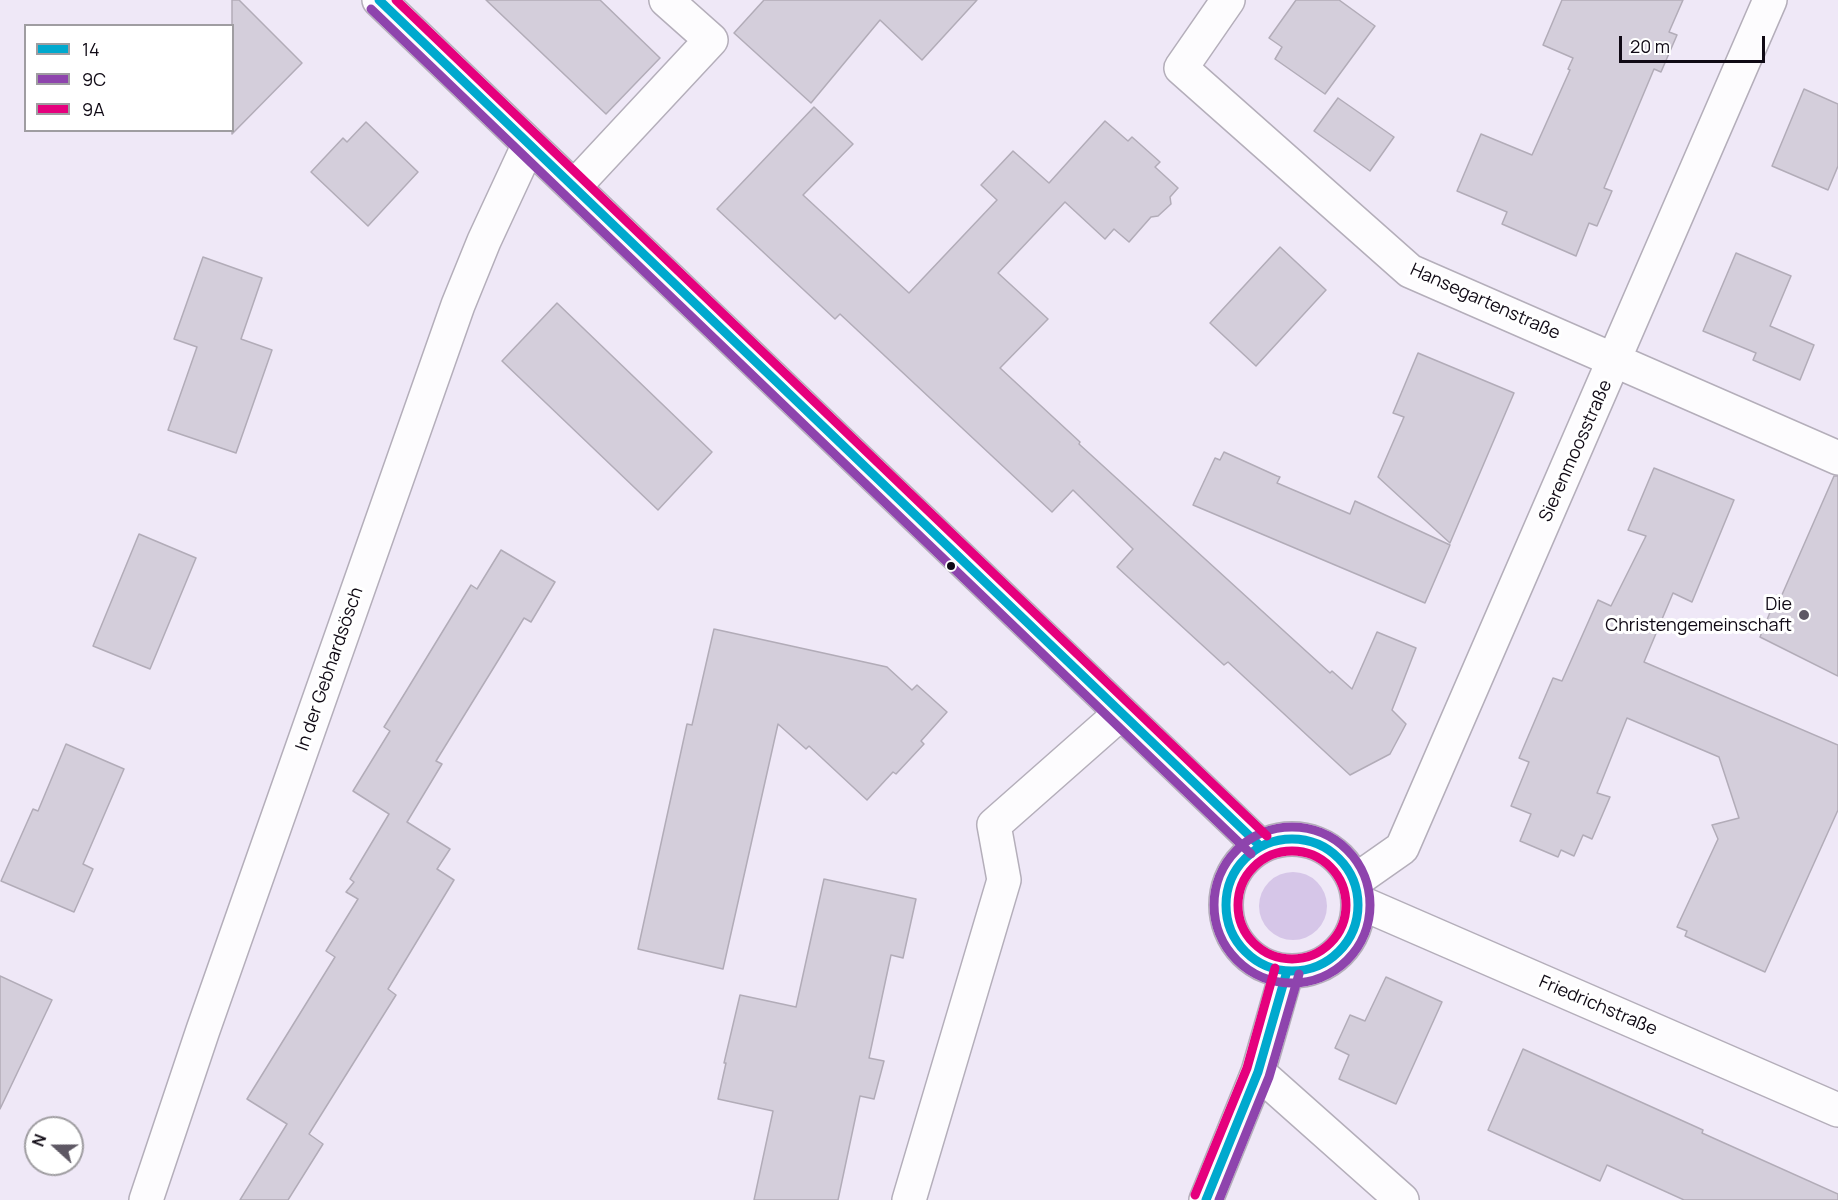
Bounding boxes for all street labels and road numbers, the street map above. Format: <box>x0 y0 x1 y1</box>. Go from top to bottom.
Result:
street label: Hansegartenstraße <box>1407 259 1563 345</box>
street label: Sierenmoosstraße <box>1535 377 1617 525</box>
street label: In der Gebhardsösch <box>292 584 368 754</box>
street label: Friedrichstraße <box>1536 971 1660 1041</box>

